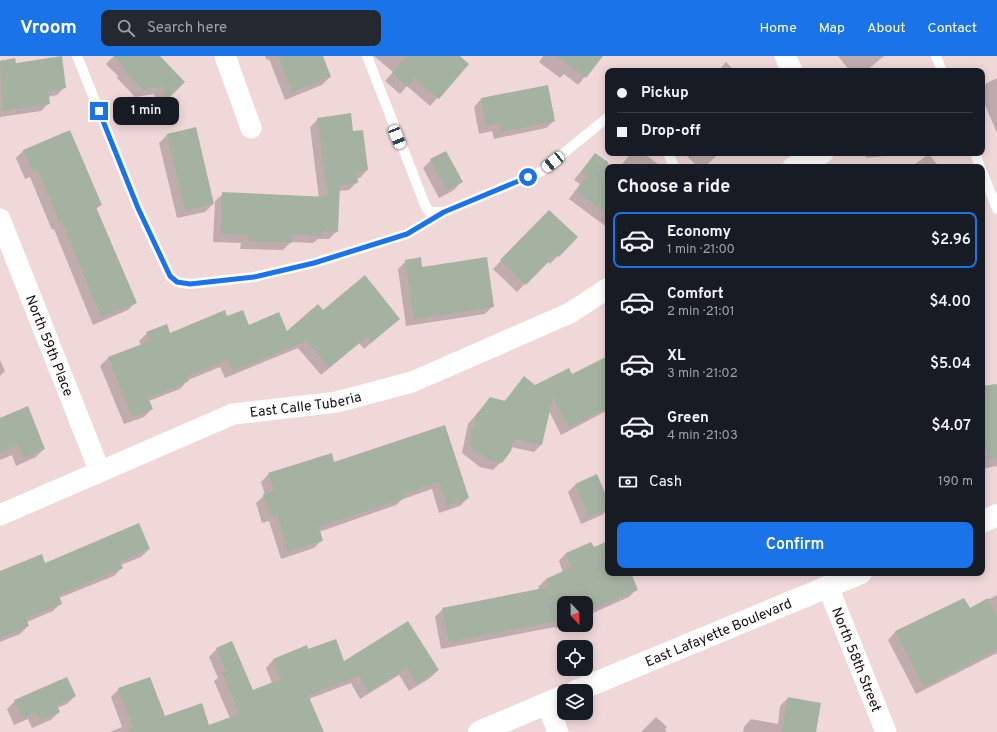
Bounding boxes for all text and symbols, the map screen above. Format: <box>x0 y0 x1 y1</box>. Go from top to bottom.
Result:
search box <box>101 10 381 46</box>
text: Vroom <box>20 16 77 40</box>
icon: search <box>115 17 137 39</box>
text: Search here <box>147 19 227 38</box>
text: Home <box>760 20 797 37</box>
text: Map <box>819 20 845 37</box>
text: About <box>867 20 906 37</box>
text: Contact <box>928 20 977 37</box>
text: Pickup <box>641 84 689 103</box>
callout: 1 min <box>113 97 179 125</box>
route end <box>90 102 108 120</box>
text: 1 min <box>131 103 161 119</box>
text: Drop-off <box>641 122 701 141</box>
car <box>387 124 407 150</box>
car <box>540 150 566 174</box>
route start <box>519 168 537 186</box>
text: Choose a ride <box>617 176 730 199</box>
icon: car <box>619 222 655 258</box>
text: Economy <box>667 223 731 242</box>
text: $2.96 <box>931 231 971 250</box>
text: 1 min · 21:00 <box>667 242 735 258</box>
icon: car <box>619 284 655 320</box>
text: Comfort <box>667 285 724 304</box>
street label: North 59th Place <box>21 293 76 399</box>
text: $4.00 <box>929 293 971 312</box>
text: 2 min · 21:01 <box>667 304 735 320</box>
icon: car <box>619 346 655 382</box>
text: XL <box>667 347 685 366</box>
text: $5.04 <box>930 355 971 374</box>
text: 3 min · 21:02 <box>667 366 738 382</box>
street label: East Calle Tuberia <box>249 389 363 422</box>
icon: car <box>619 408 655 444</box>
text: Green <box>667 409 709 428</box>
text: $4.07 <box>932 417 971 436</box>
text: 4 min · 21:03 <box>667 428 738 444</box>
icon: cash <box>617 471 639 493</box>
text: Cash <box>649 473 682 492</box>
text: 190 m <box>938 474 973 490</box>
button: Confirm <box>617 522 973 568</box>
north arrow <box>557 596 593 632</box>
map controls <box>557 596 593 720</box>
street label: East Lafayette Boulevard <box>643 596 795 671</box>
street label: North 58th Street <box>827 605 884 715</box>
button: locate <box>557 640 593 676</box>
button: layers <box>557 684 593 720</box>

